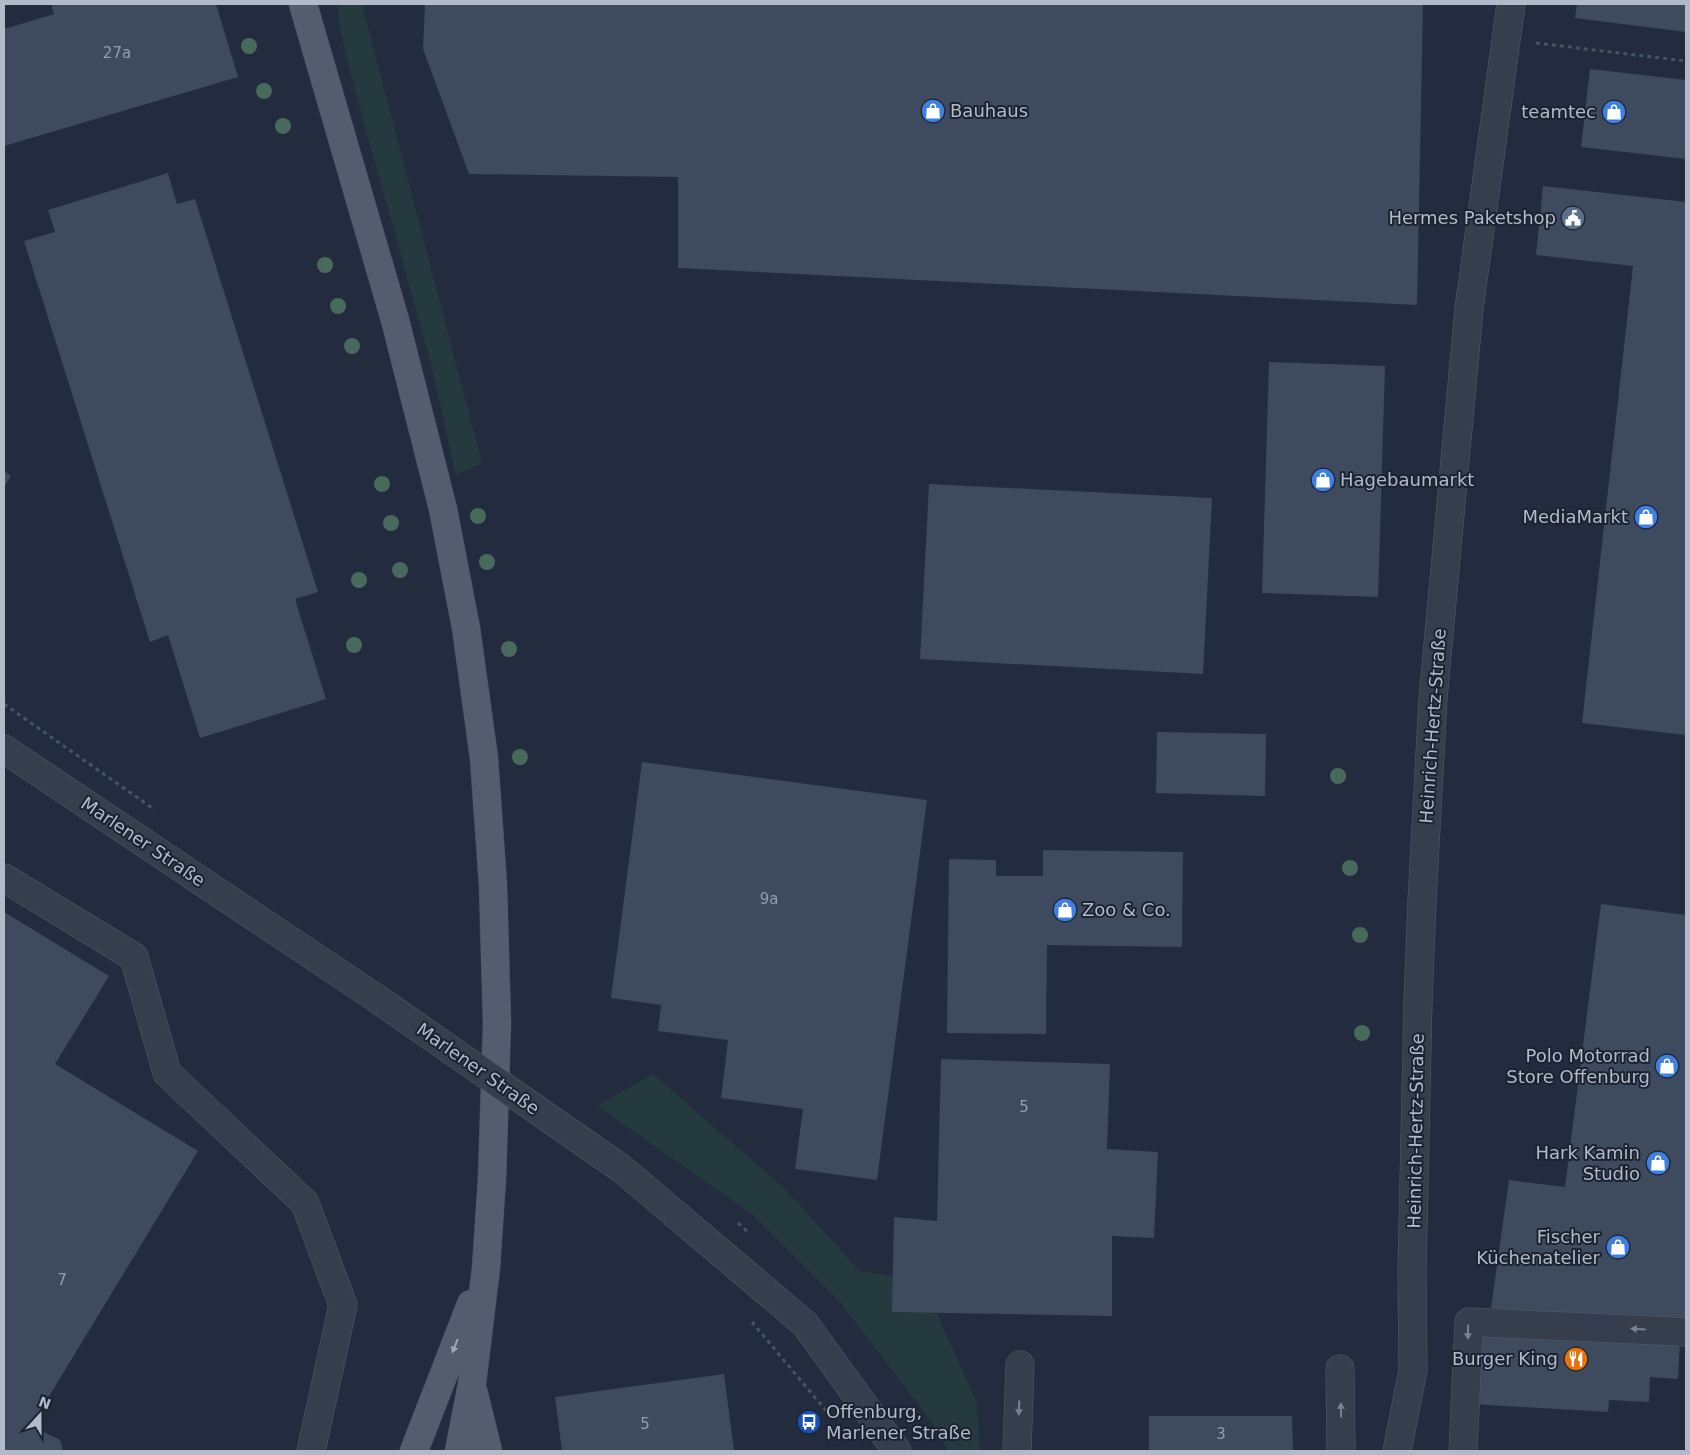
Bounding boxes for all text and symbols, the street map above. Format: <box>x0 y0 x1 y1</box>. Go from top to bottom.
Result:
house number: 27a <box>103 44 131 62</box>
shop icon: Bauhaus <box>920 98 946 124</box>
shop icon: teamtec <box>1601 99 1627 125</box>
place label: Bauhaus <box>950 100 1028 121</box>
place label: teamtec <box>1521 101 1596 122</box>
public building icon: Hermes Paketshop <box>1560 205 1586 231</box>
place label: Hermes Paketshop <box>1388 207 1556 228</box>
shop icon: Hagebaumarkt <box>1310 467 1336 493</box>
place label: Hagebaumarkt <box>1340 469 1474 490</box>
shop icon: MediaMarkt <box>1633 504 1659 530</box>
place label: MediaMarkt <box>1522 506 1628 527</box>
street label: Heinrich-Hertz-Straße <box>1415 628 1450 824</box>
street label: Marlener Straße <box>77 792 209 891</box>
house number: 9a <box>760 890 778 908</box>
shop icon: Zoo & Co. <box>1052 897 1078 923</box>
place label: Zoo & Co. <box>1082 899 1171 920</box>
street label: Marlener Straße <box>413 1018 544 1119</box>
street label: Heinrich-Hertz-Straße <box>1403 1033 1428 1229</box>
place label: Polo Motorrad Store Offenburg <box>1506 1045 1650 1087</box>
shop icon: Polo Motorrad Store Offenburg <box>1654 1053 1680 1079</box>
house number: 5 <box>1019 1098 1029 1116</box>
place label: Hark Kamin Studio <box>1535 1142 1640 1184</box>
shop icon: Hark Kamin Studio <box>1645 1150 1671 1176</box>
place label: Fischer Küchenatelier <box>1476 1226 1601 1268</box>
shop icon: Fischer Küchenatelier <box>1605 1234 1631 1260</box>
house number: 7 <box>57 1271 67 1289</box>
one-way arrow <box>1464 1325 1472 1341</box>
one-way arrow <box>1629 1325 1645 1333</box>
one-way arrow <box>451 1339 459 1354</box>
restaurant icon: Burger King <box>1563 1346 1589 1372</box>
place label: Burger King <box>1452 1348 1558 1369</box>
north arrow <box>15 1390 65 1440</box>
text: N <box>36 1393 53 1412</box>
one-way arrow <box>1015 1400 1023 1416</box>
place label: Offenburg, Marlener Straße <box>826 1401 971 1443</box>
one-way arrow <box>1337 1402 1345 1418</box>
bus stop icon: Offenburg, Marlener Straße <box>796 1409 822 1435</box>
house number: 5 <box>640 1415 650 1433</box>
house number: 3 <box>1216 1425 1226 1443</box>

